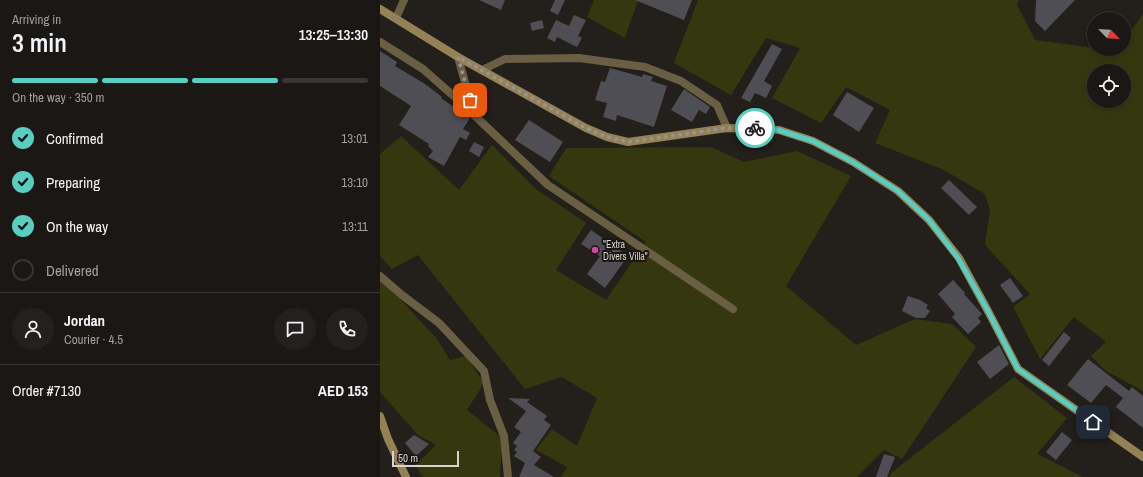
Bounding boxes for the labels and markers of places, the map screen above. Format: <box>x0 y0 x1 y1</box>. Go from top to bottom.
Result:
pin <box>453 83 487 117</box>
place label: "Extra Divers Villa" <box>603 238 648 263</box>
marker: "Extra Divers Villa" <box>590 245 600 255</box>
pin <box>1076 405 1110 439</box>

